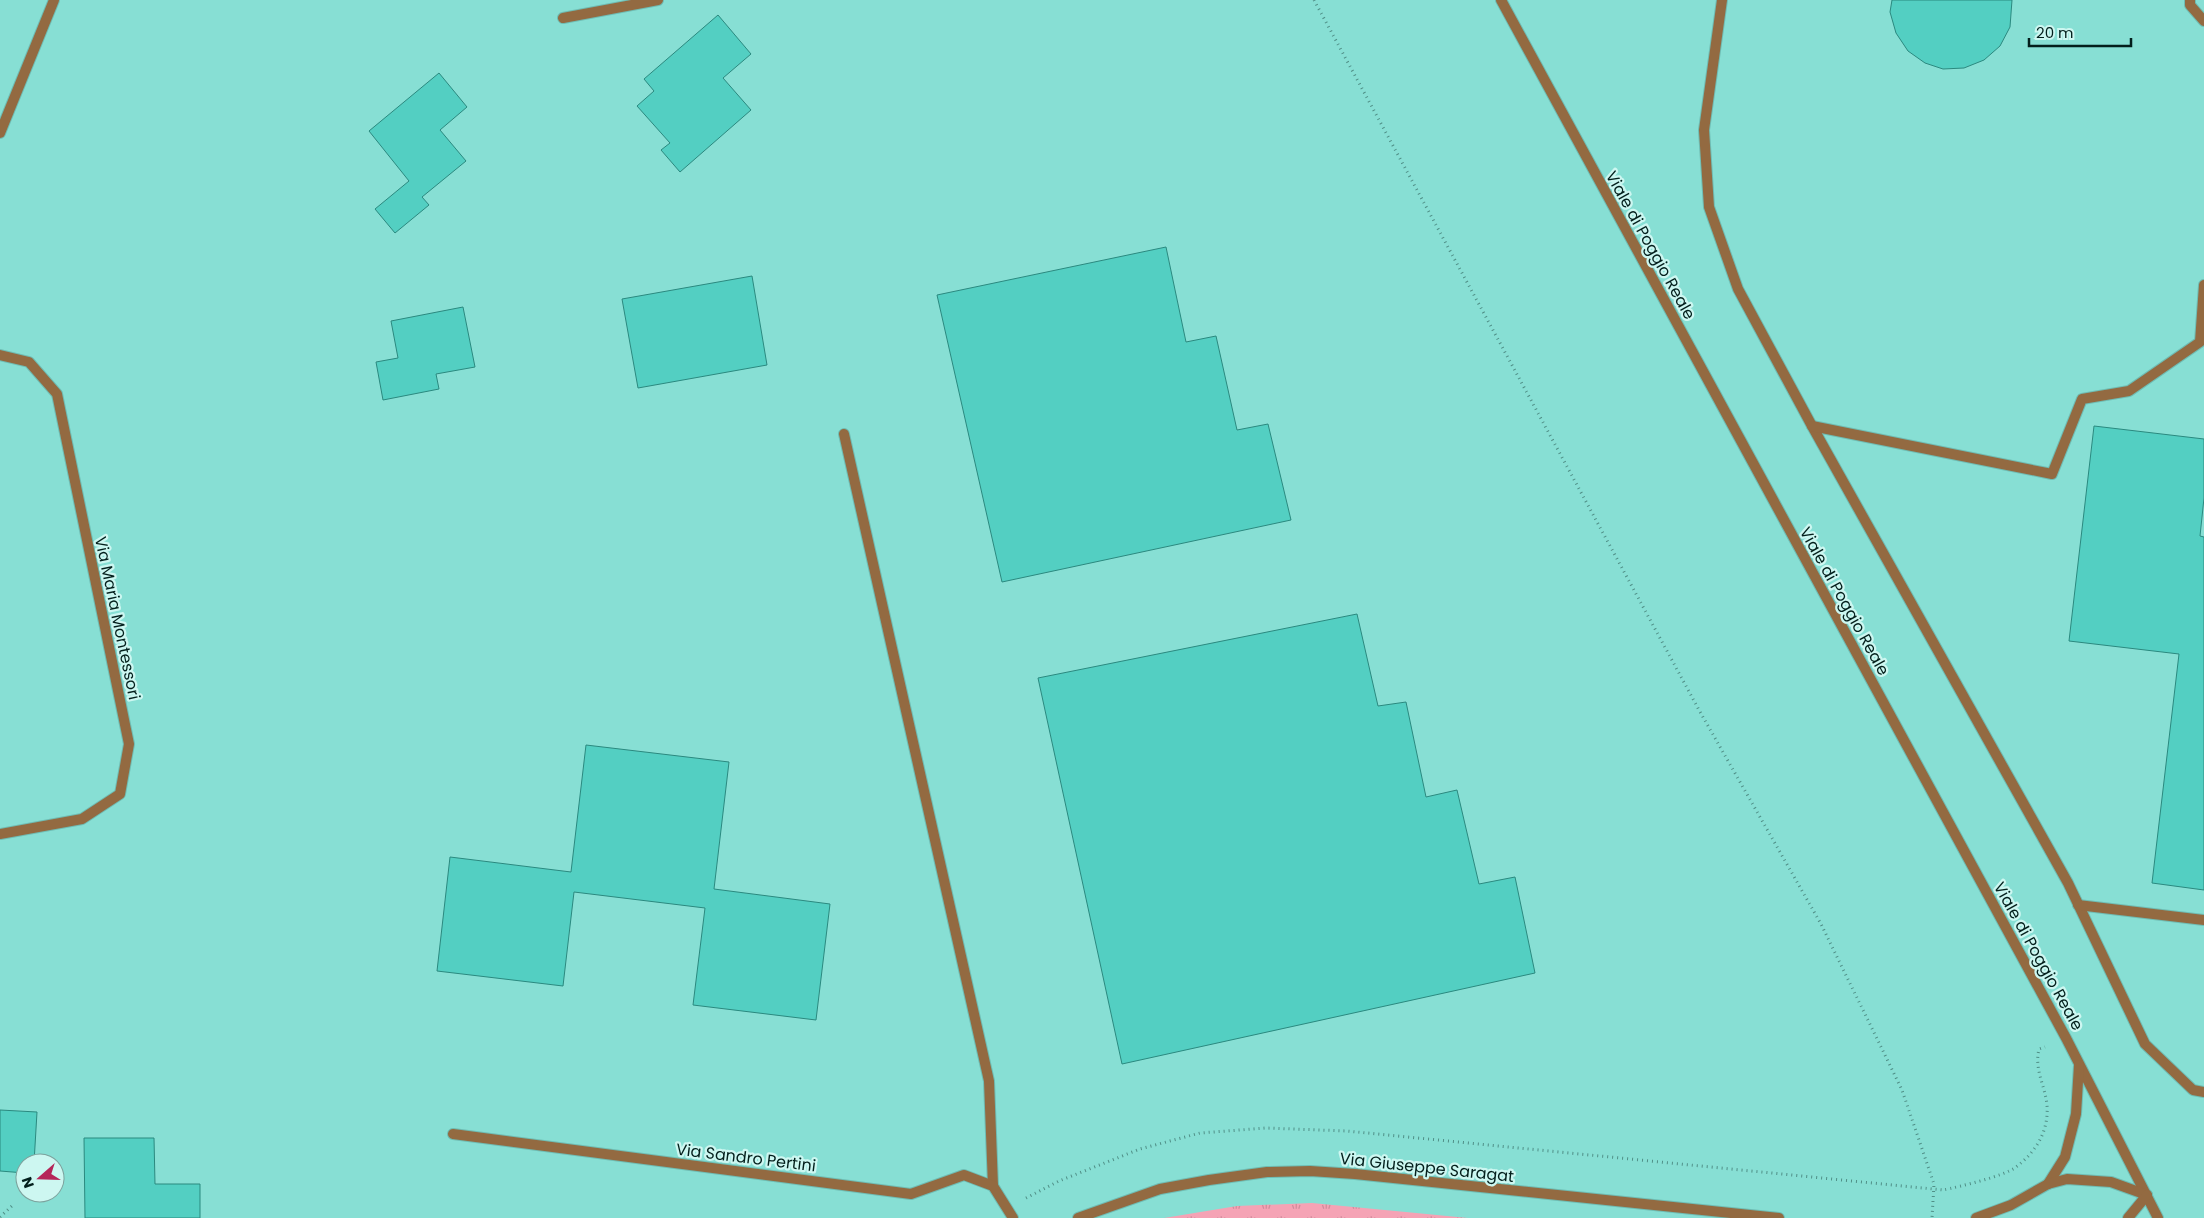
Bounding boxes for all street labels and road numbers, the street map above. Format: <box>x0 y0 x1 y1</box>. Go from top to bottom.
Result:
street label: Viale di Poggio Reale <box>1600 167 1701 324</box>
street label: Viale di Poggio Reale <box>1794 523 1895 680</box>
street label: Via Maria Montessori <box>89 534 146 702</box>
street label: Viale di Poggio Reale <box>1988 878 2089 1035</box>
street label: Via Sandro Pertini <box>675 1138 817 1177</box>
street label: Via Giuseppe Saragat <box>1339 1147 1515 1188</box>

